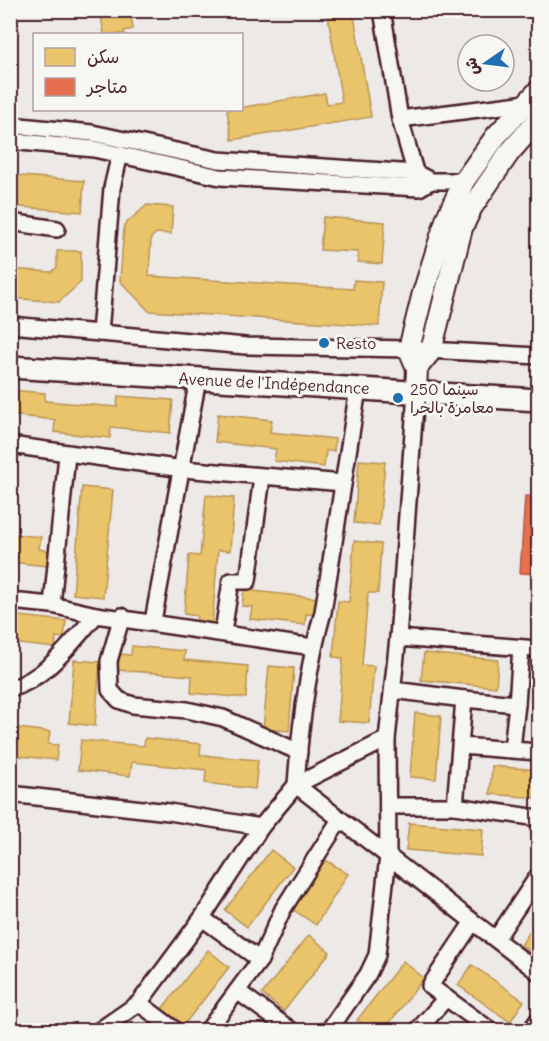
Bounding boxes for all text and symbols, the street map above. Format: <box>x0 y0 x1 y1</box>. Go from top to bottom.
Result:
legend <box>33 33 243 111</box>
north arrow <box>456 33 516 93</box>
text: سكن <box>87 45 119 68</box>
text: ش <box>460 56 483 78</box>
text: متاجر <box>85 75 128 98</box>
place label: Resto <box>336 333 376 353</box>
marker: Resto <box>317 336 331 350</box>
street label: Avenue de l'Indépendance <box>178 368 370 398</box>
place label: سينما 250 معامرة بالخرا <box>410 379 494 417</box>
marker: سينما 250 معامرة بالخرا <box>391 391 405 405</box>

